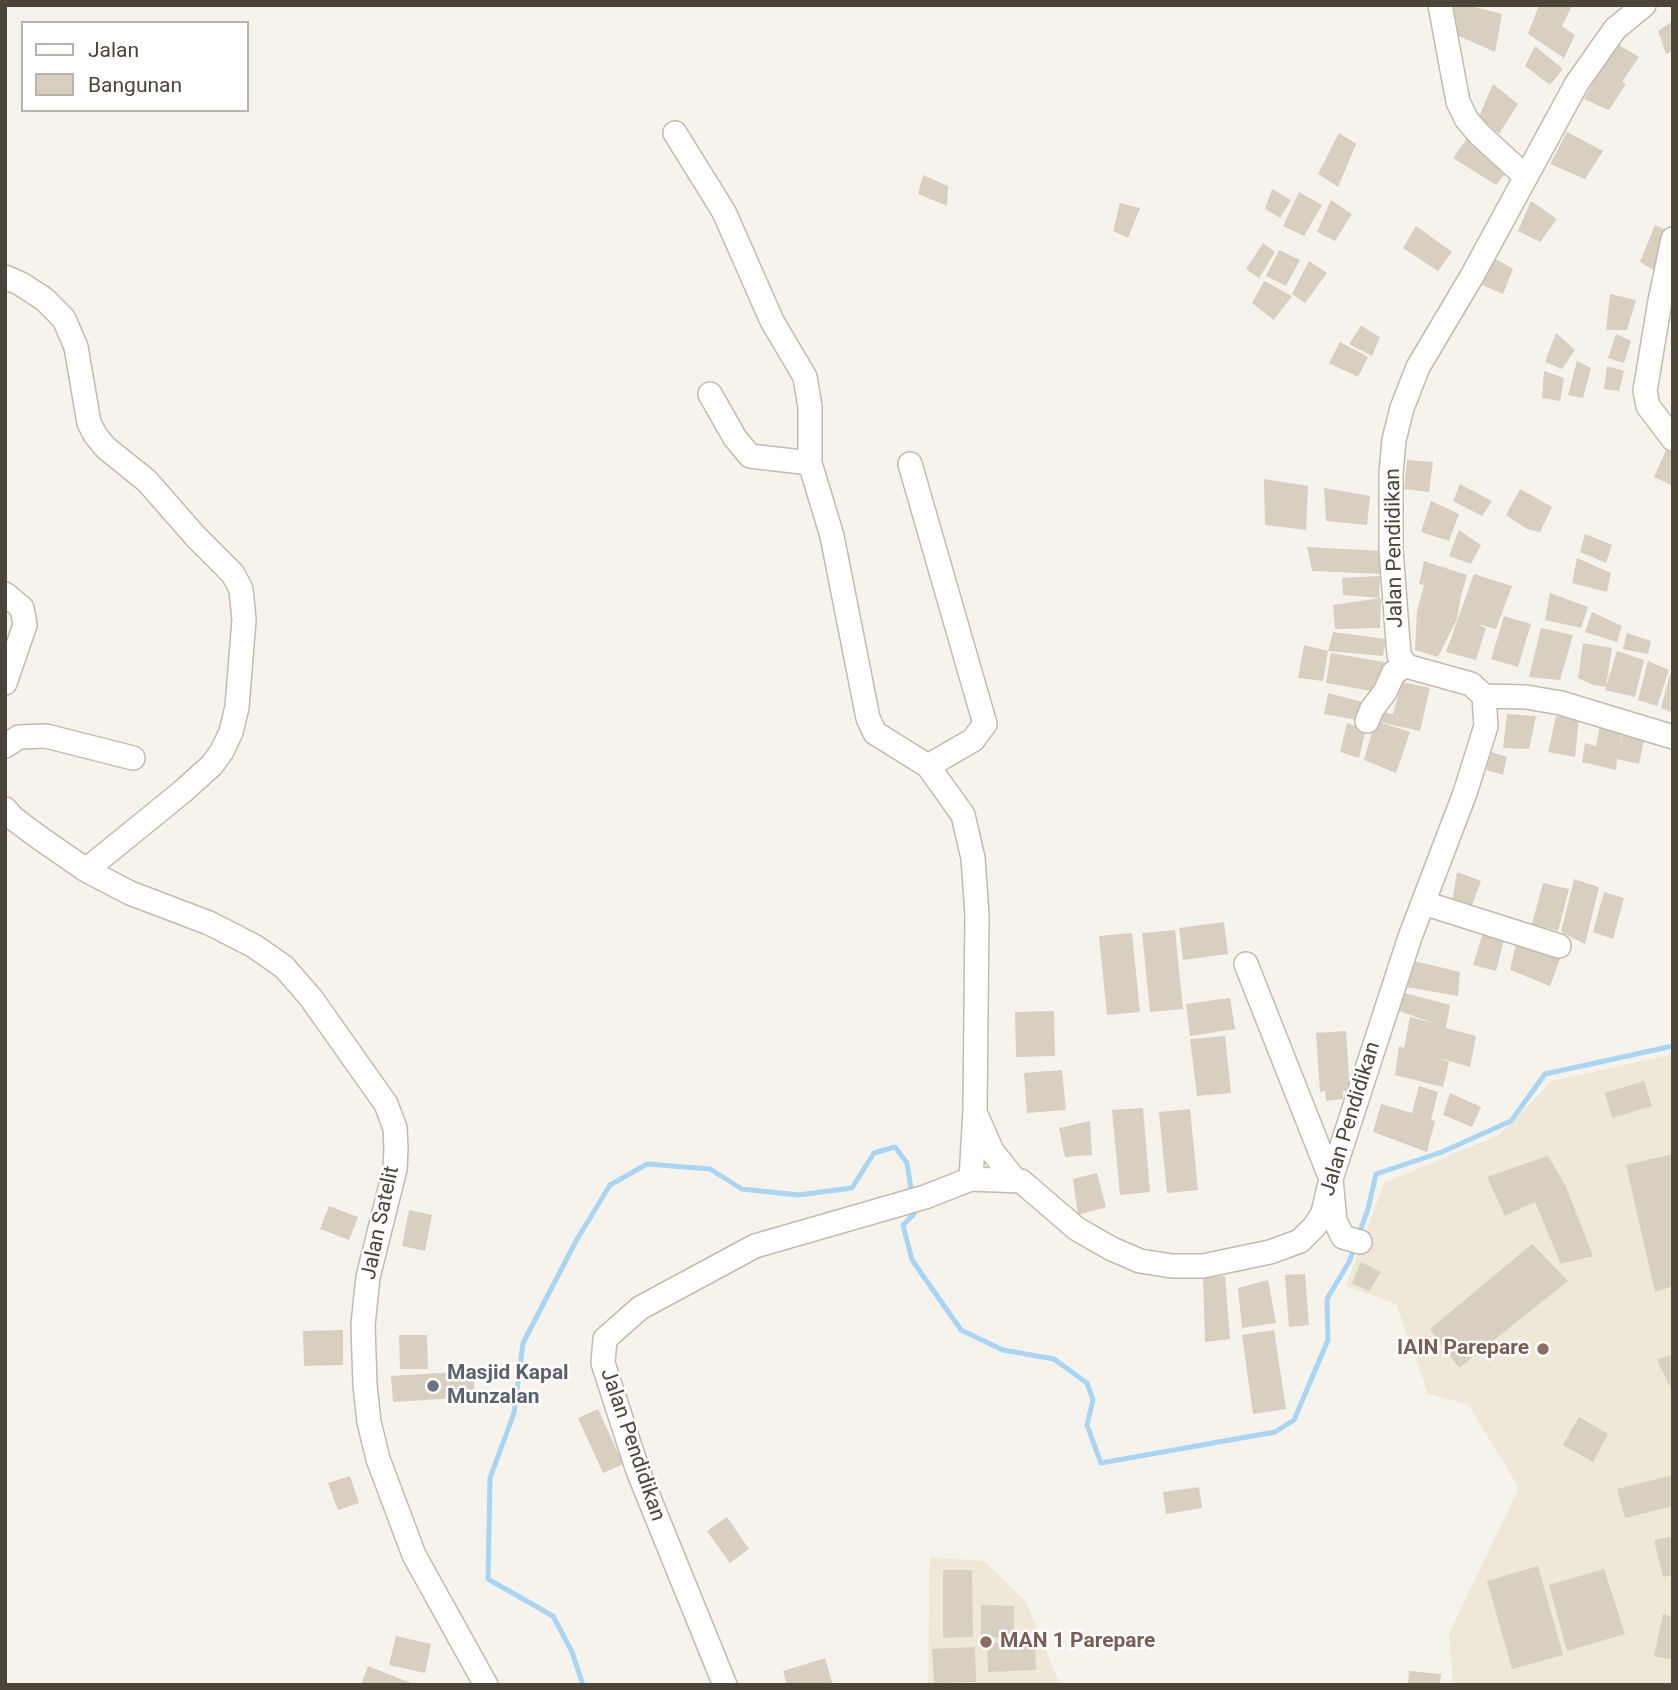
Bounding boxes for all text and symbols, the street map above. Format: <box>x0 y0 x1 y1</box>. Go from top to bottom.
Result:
legend <box>21 21 248 112</box>
text: Jalan <box>88 38 139 62</box>
text: Bangunan <box>88 73 182 97</box>
street label: Jalan Pendidikan <box>1381 468 1409 628</box>
street label: Jalan Pendidikan <box>1316 1039 1386 1199</box>
street label: Jalan Satelit <box>357 1164 405 1282</box>
place label: IAIN Parepare <box>1397 1336 1529 1362</box>
marker: IAIN Parepare <box>1535 1341 1551 1357</box>
place label: Masjid Kapal Munzalan <box>447 1361 569 1411</box>
street label: Jalan Pendidikan <box>594 1365 670 1525</box>
marker: Masjid Kapal Munzalan <box>425 1378 441 1394</box>
place label: MAN 1 Parepare <box>1000 1629 1155 1655</box>
marker: MAN 1 Parepare <box>978 1634 994 1650</box>

